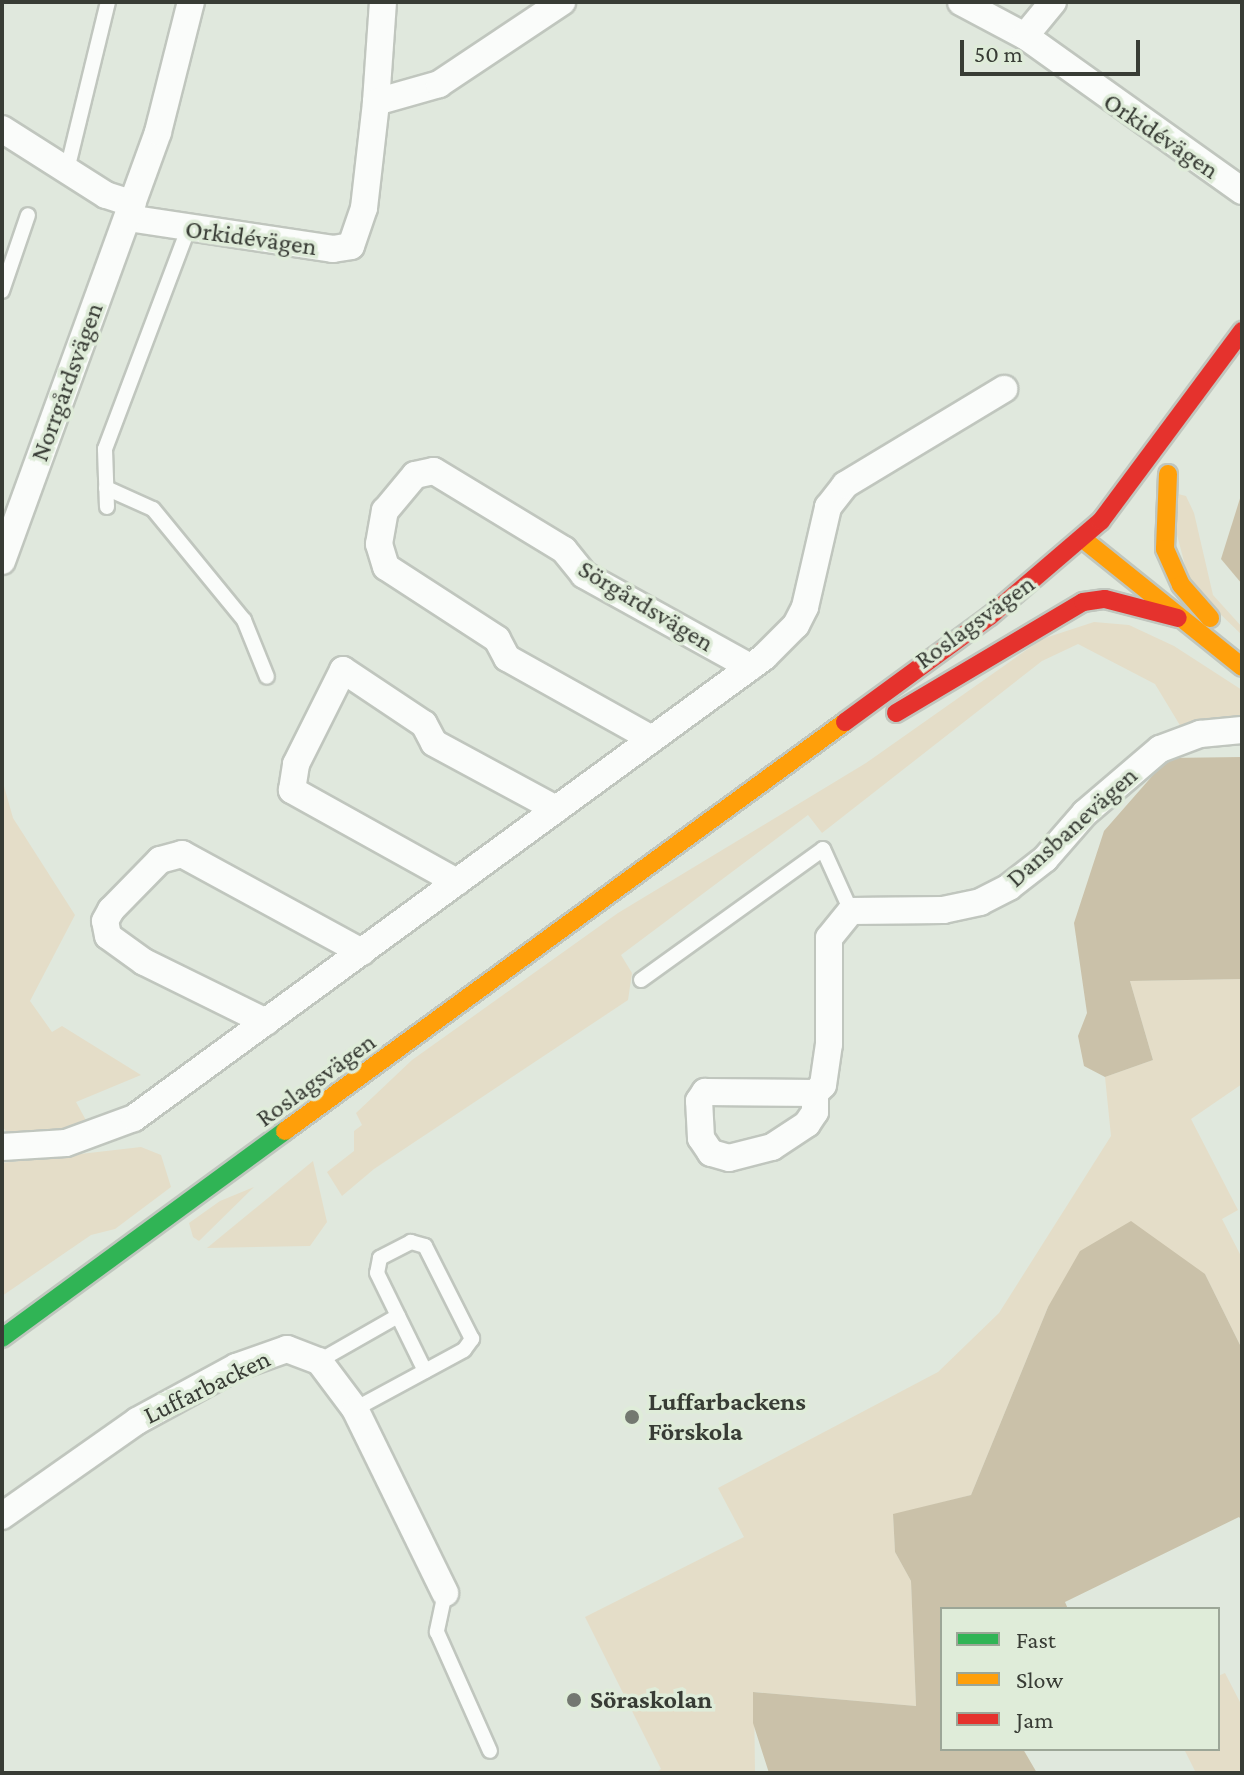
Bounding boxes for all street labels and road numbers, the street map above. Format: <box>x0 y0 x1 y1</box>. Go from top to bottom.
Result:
street label: Orkidévägen <box>1097 86 1225 186</box>
street label: Orkidévägen <box>183 213 319 263</box>
street label: Norrgårdsvägen <box>24 298 110 466</box>
street label: Sörgårdsvägen <box>573 553 719 659</box>
street label: Roslagsvägen <box>909 568 1041 676</box>
street label: Dansbanevägen <box>1000 760 1144 894</box>
street label: Roslagsvägen <box>250 1026 382 1134</box>
street label: Luffarbacken <box>139 1343 275 1431</box>

